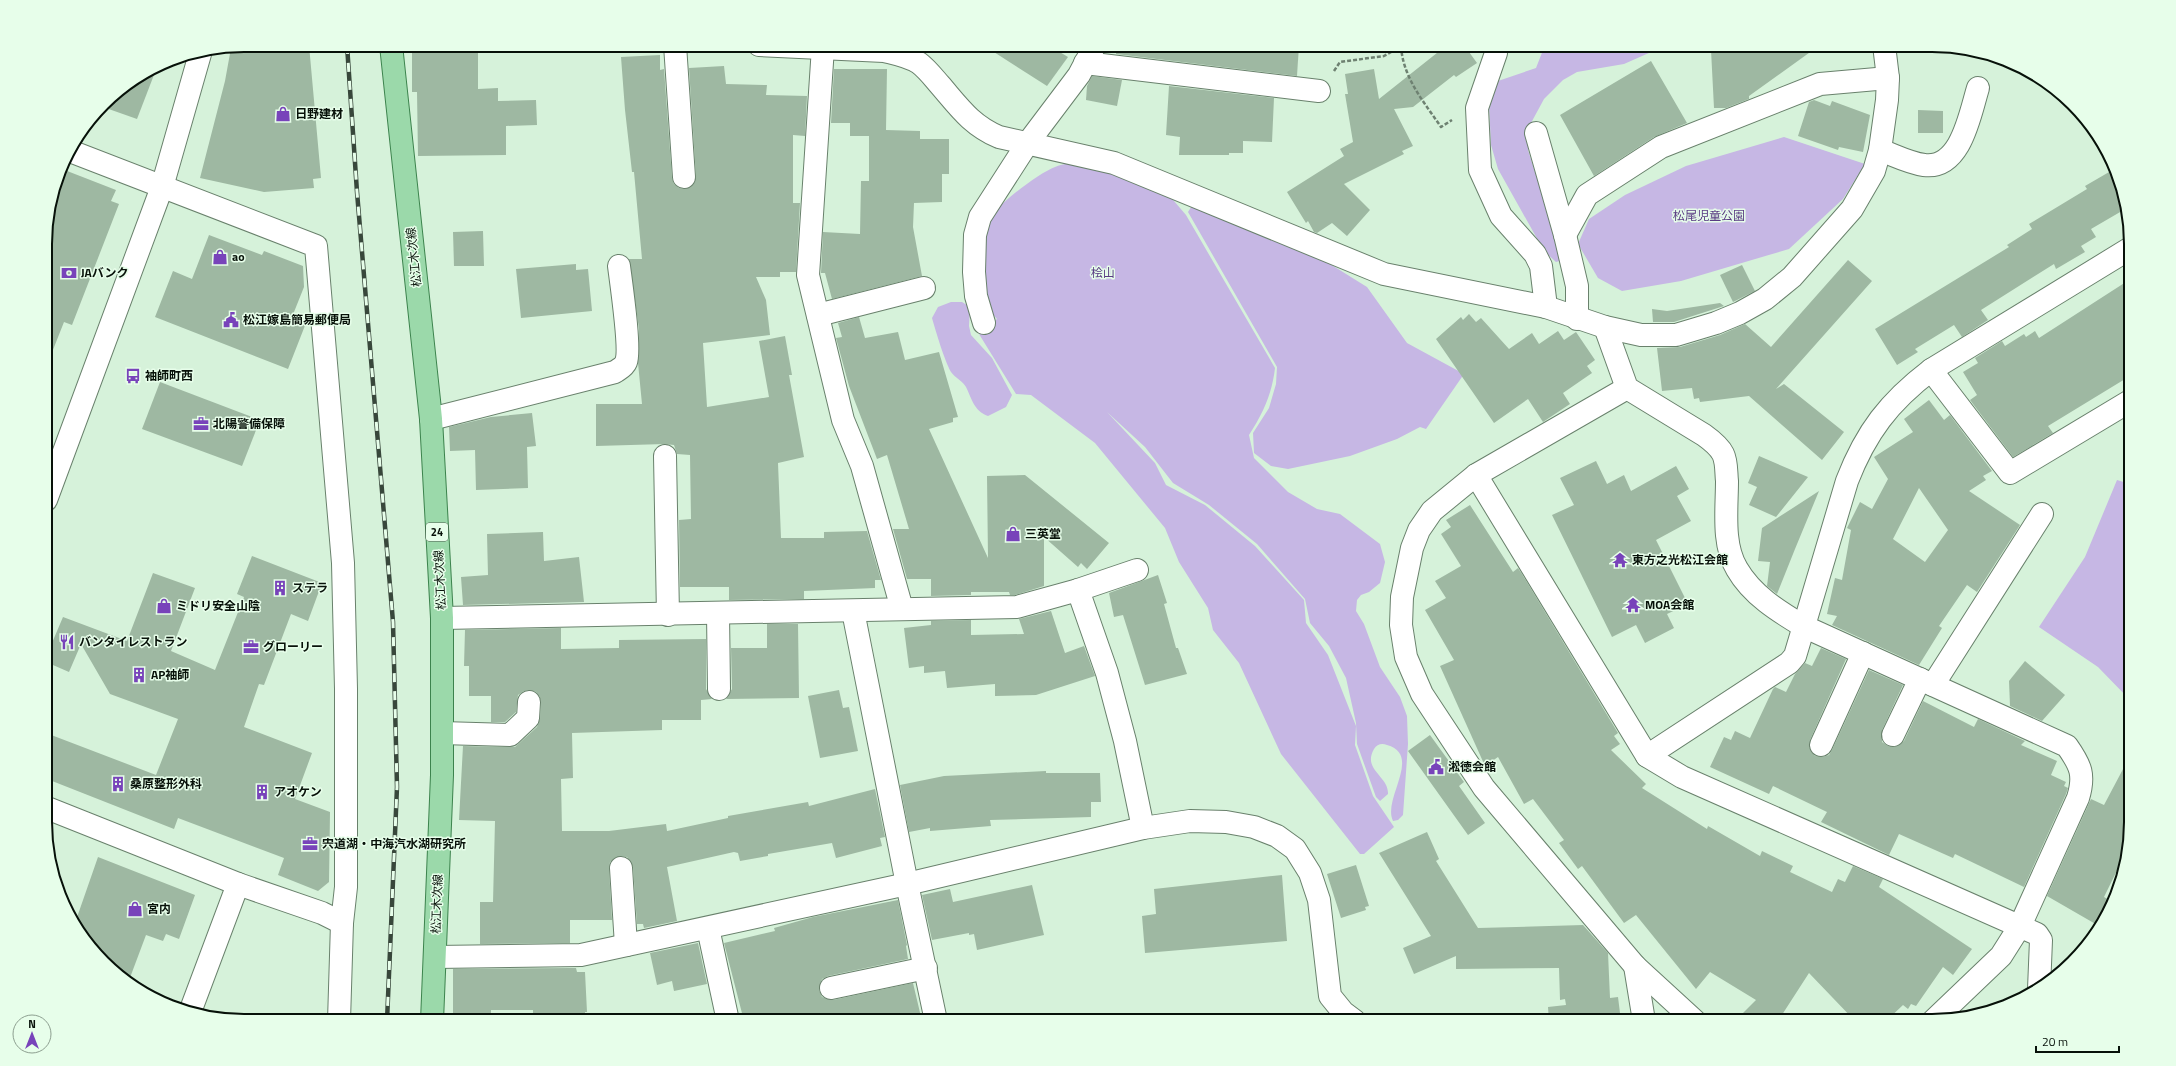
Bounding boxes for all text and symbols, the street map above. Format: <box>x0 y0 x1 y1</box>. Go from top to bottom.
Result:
place label: 日野建材 <box>295 104 343 123</box>
shop icon: 日野建材 <box>274 105 292 123</box>
park label: 松尾児童公園 <box>1673 206 1745 225</box>
street label: 松江木次線 <box>401 226 426 288</box>
place label: ao <box>232 247 245 266</box>
shop icon: ao <box>211 248 229 266</box>
place label: JAバンク <box>81 263 128 282</box>
park label: 桧山 <box>1091 263 1115 282</box>
bank icon: JAバンク <box>60 264 78 282</box>
place label: 松江嫁島簡易郵便局 <box>243 310 351 329</box>
public building icon: 松江嫁島簡易郵便局 <box>222 311 240 329</box>
place label: 袖師町西 <box>145 366 193 385</box>
bus stop icon: 袖師町西 <box>124 367 142 385</box>
place label: 北陽警備保障 <box>213 414 285 433</box>
office icon: 北陽警備保障 <box>192 415 210 433</box>
road number: 24 <box>426 523 448 541</box>
place label: 三英堂 <box>1025 524 1061 543</box>
shop icon: 三英堂 <box>1004 525 1022 543</box>
street label: 松江木次線 <box>428 550 451 610</box>
place label: 東方之光松江会館 <box>1632 550 1728 569</box>
temple icon: 東方之光松江会館 <box>1611 551 1629 569</box>
place label: ステラ <box>292 578 328 597</box>
building icon: ステラ <box>271 579 289 597</box>
place label: MOA会館 <box>1645 595 1694 614</box>
place label: ミドリ安全山陰 <box>176 596 260 615</box>
temple icon: MOA会館 <box>1624 596 1642 614</box>
shop icon: ミドリ安全山陰 <box>155 597 173 615</box>
place label: バンタイレストラン <box>79 632 188 651</box>
restaurant icon: バンタイレストラン <box>58 633 76 651</box>
place label: グローリー <box>263 637 323 656</box>
office icon: グローリー <box>242 638 260 656</box>
place label: AP袖師 <box>151 665 189 684</box>
building icon: AP袖師 <box>130 666 148 684</box>
place label: 淞徳会館 <box>1448 757 1496 776</box>
public building icon: 淞徳会館 <box>1427 758 1445 776</box>
place label: 桑原整形外科 <box>130 774 202 793</box>
building icon: 桑原整形外科 <box>109 775 127 793</box>
place label: アオケン <box>274 782 322 801</box>
building icon: アオケン <box>253 783 271 801</box>
place label: 宍道湖・中海汽水湖研究所 <box>322 834 466 853</box>
office icon: 宍道湖・中海汽水湖研究所 <box>301 835 319 853</box>
street label: 松江木次線 <box>426 874 447 934</box>
place label: 宮内 <box>147 899 171 918</box>
shop icon: 宮内 <box>126 900 144 918</box>
north arrow <box>12 1014 52 1054</box>
text: N <box>28 1016 36 1032</box>
scale bar <box>2036 1028 2119 1054</box>
text: 20 m <box>2042 1032 2068 1051</box>

